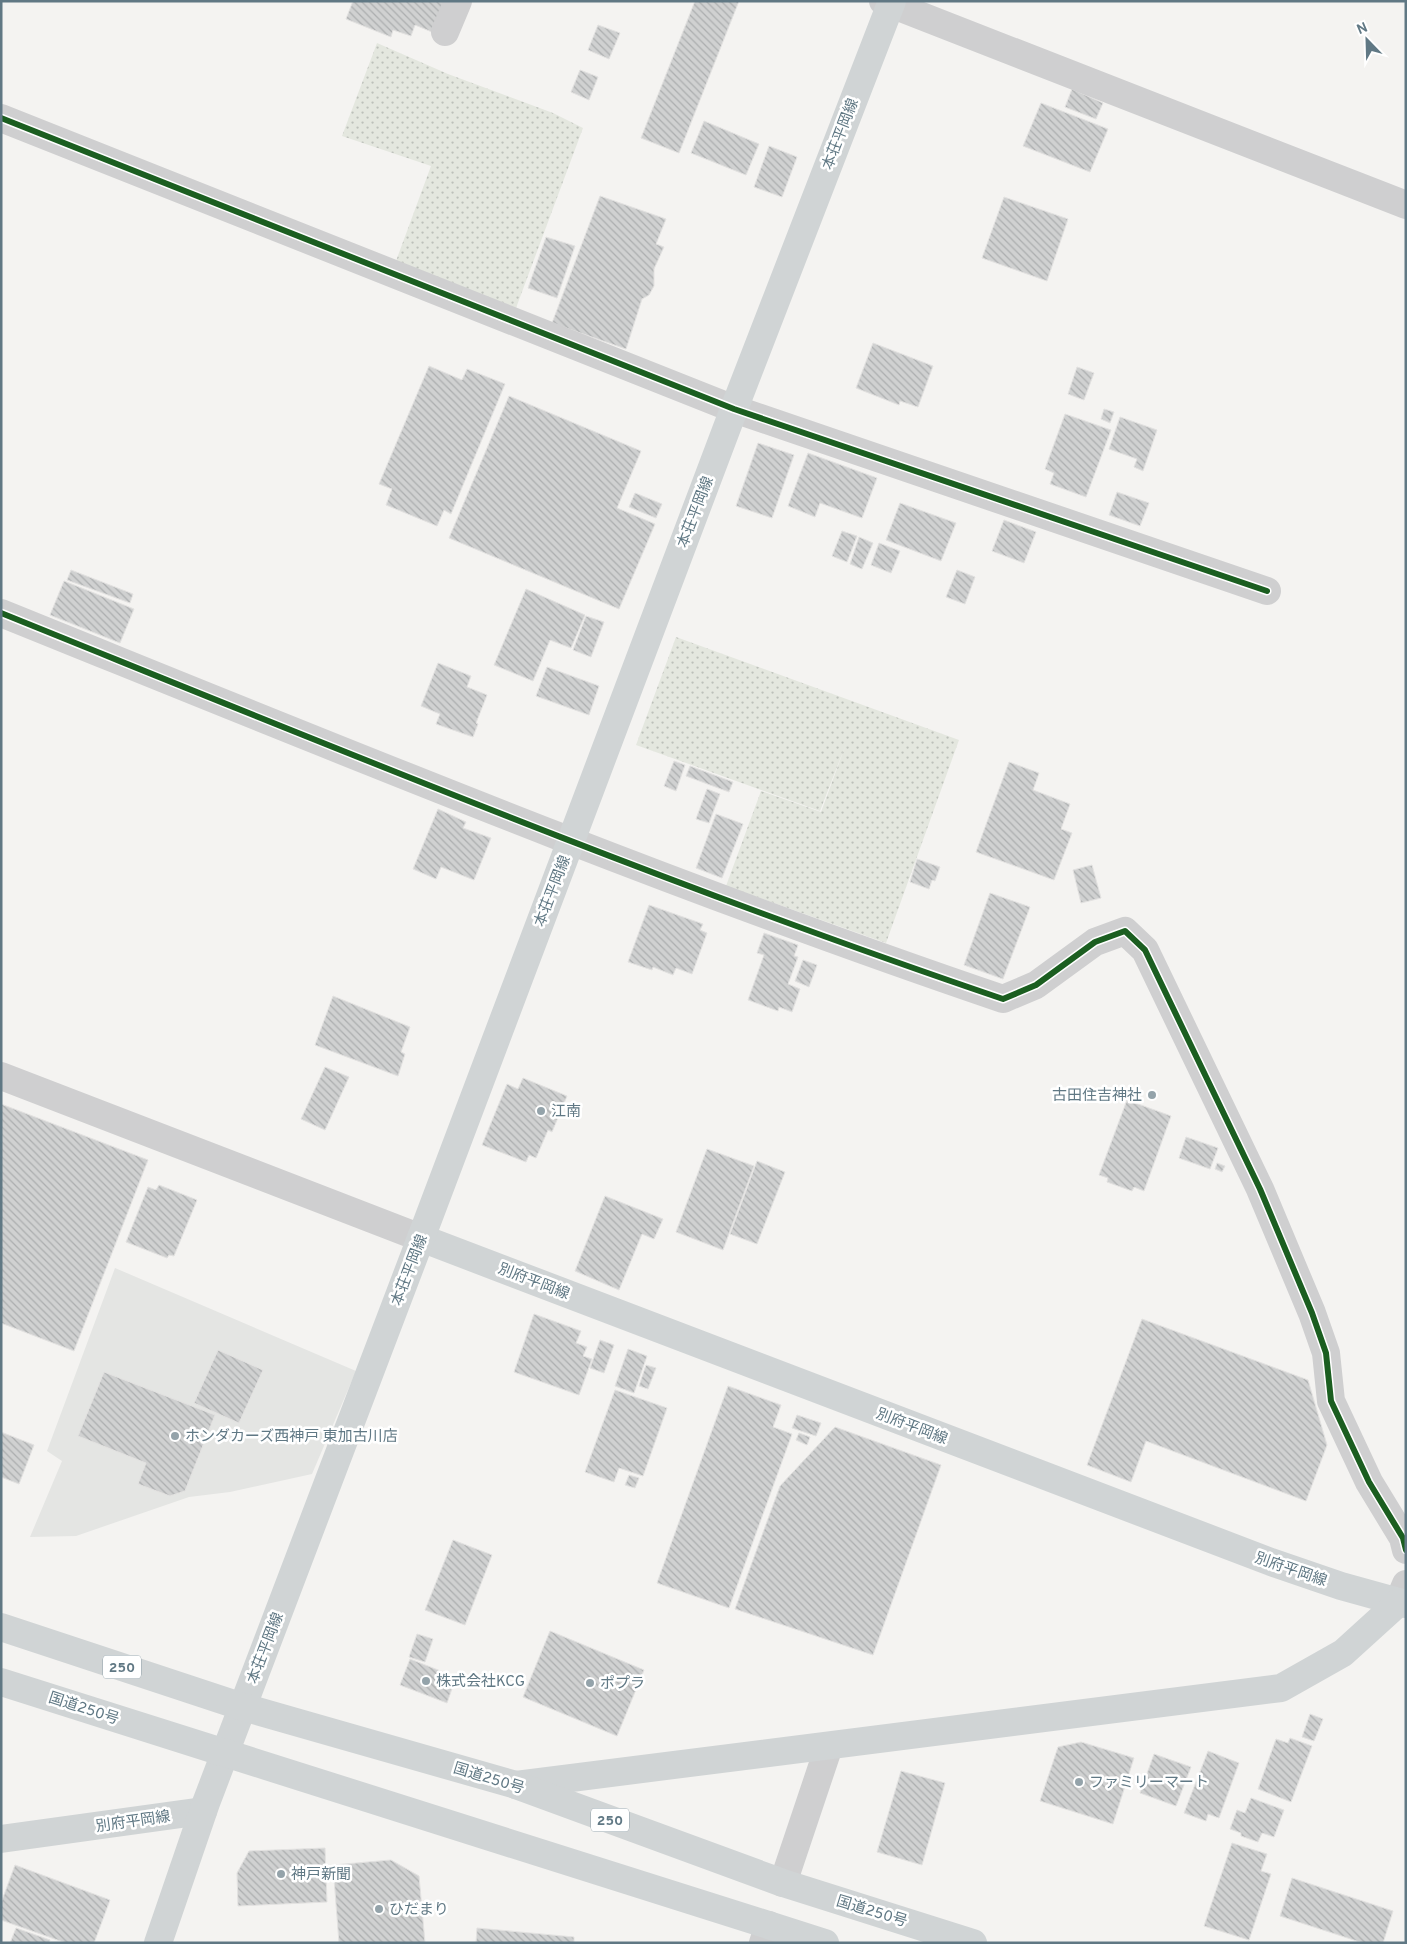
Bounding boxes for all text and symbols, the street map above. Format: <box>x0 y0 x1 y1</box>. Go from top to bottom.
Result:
north arrow <box>1342 15 1392 65</box>
text: N <box>1355 20 1370 39</box>
street label: 本荘平岡線 <box>819 96 864 173</box>
street label: 本荘平岡線 <box>674 474 719 551</box>
street label: 本荘平岡線 <box>531 853 576 930</box>
place label: 古田住吉神社 <box>1052 1087 1142 1106</box>
marker: 古田住吉神社 <box>1146 1089 1158 1101</box>
place label: 江南 <box>551 1103 581 1122</box>
marker: 江南 <box>535 1105 547 1117</box>
street label: 本荘平岡線 <box>388 1232 433 1309</box>
street label: 別府平岡線 <box>495 1260 572 1305</box>
street label: 別府平岡線 <box>873 1405 950 1450</box>
place label: ホンダカーズ西神戸 東加古川店 <box>185 1428 398 1447</box>
marker: ホンダカーズ西神戸 東加古川店 <box>169 1430 181 1442</box>
street label: 別府平岡線 <box>1252 1549 1329 1592</box>
street label: 本荘平岡線 <box>244 1610 289 1687</box>
road number: 250 <box>103 1655 141 1678</box>
place label: 株式会社KCG <box>436 1673 525 1692</box>
marker: 株式会社KCG <box>420 1675 432 1687</box>
place label: ポプラ <box>600 1675 645 1694</box>
marker: ポプラ <box>584 1677 596 1689</box>
street label: 国道250号 <box>46 1689 121 1730</box>
street label: 国道250号 <box>451 1760 526 1799</box>
place label: ファミリーマート <box>1089 1774 1209 1793</box>
marker: ファミリーマート <box>1073 1776 1085 1788</box>
street label: 別府平岡線 <box>95 1808 172 1837</box>
road number: 250 <box>591 1808 629 1832</box>
place label: 神戸新聞 <box>291 1866 351 1885</box>
marker: 神戸新聞 <box>275 1868 287 1880</box>
street label: 国道250号 <box>834 1893 909 1932</box>
place label: ひだまり <box>389 1901 449 1920</box>
marker: ひだまり <box>373 1903 385 1915</box>

